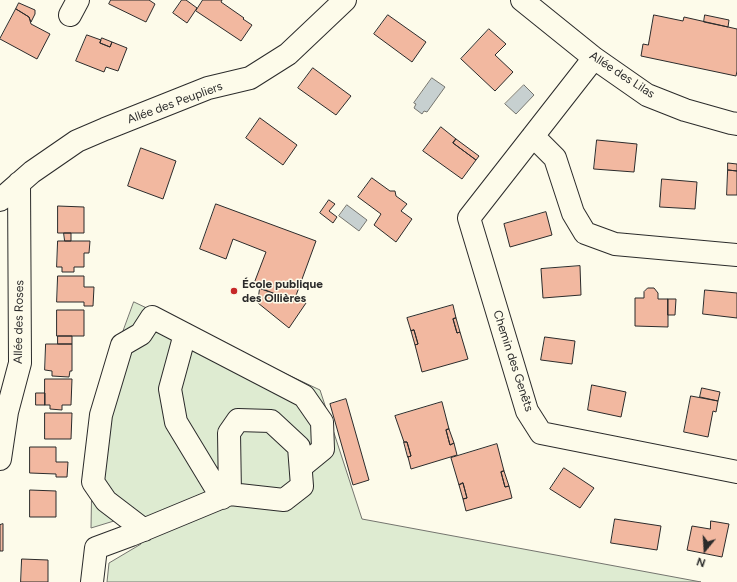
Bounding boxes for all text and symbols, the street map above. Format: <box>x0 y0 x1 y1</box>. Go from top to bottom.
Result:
street label: Allée des Lilas <box>587 49 657 101</box>
street label: Allée des Peupliers <box>125 79 225 127</box>
place label: École publique des Ollières <box>242 277 323 305</box>
street label: Allée des Roses <box>11 280 27 364</box>
marker: École publique des Ollières <box>229 286 239 296</box>
street label: Chemin des Genêts <box>490 308 536 414</box>
north arrow <box>685 530 725 570</box>
text: N <box>695 554 707 569</box>

